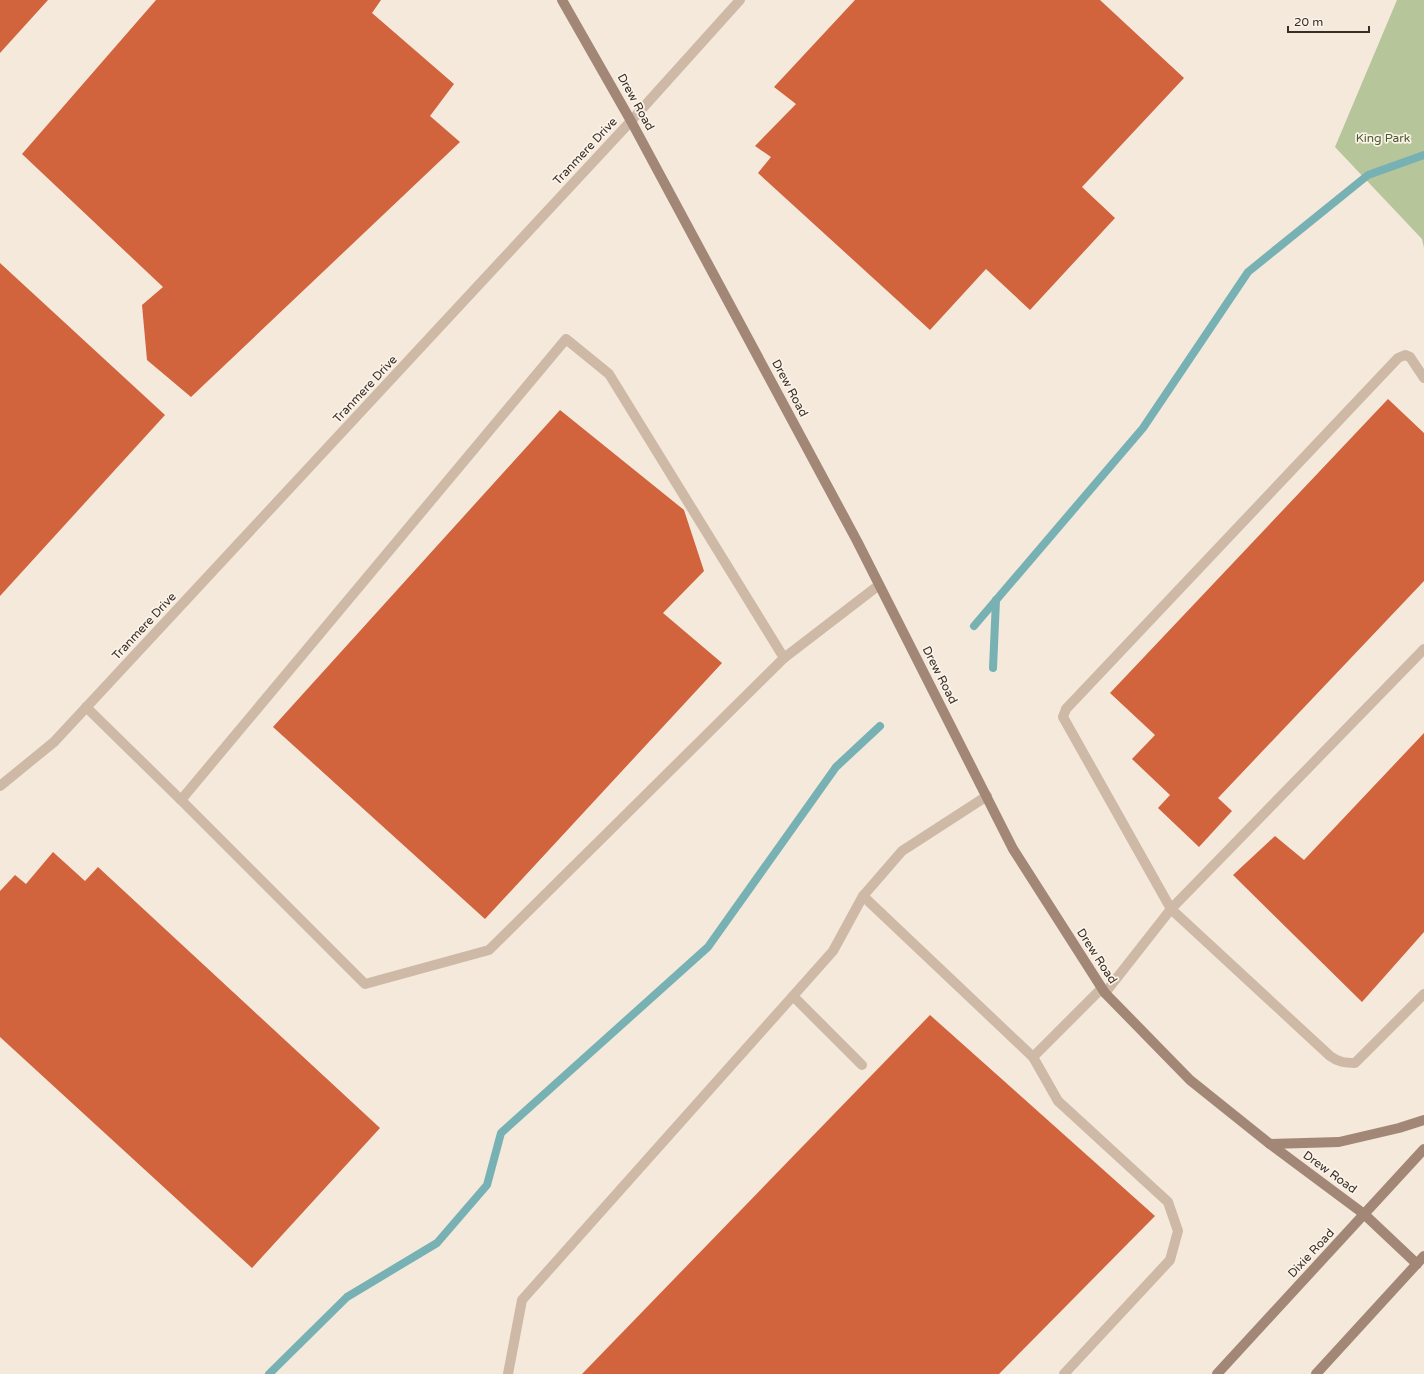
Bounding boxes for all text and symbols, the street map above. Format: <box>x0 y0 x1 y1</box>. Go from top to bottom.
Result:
scale bar <box>1288 8 1369 34</box>
text: 20 m <box>1294 15 1323 29</box>
street label: Drew Road <box>615 71 657 133</box>
street label: Tranmere Drive <box>550 114 620 188</box>
park label: King Park <box>1356 131 1411 145</box>
street label: Tranmere Drive <box>330 352 400 426</box>
street label: Drew Road <box>769 357 811 419</box>
street label: Tranmere Drive <box>109 589 179 663</box>
street label: Drew Road <box>919 644 961 706</box>
street label: Drew Road <box>1074 926 1120 986</box>
street label: Drew Road <box>1300 1148 1360 1196</box>
street label: Dixie Road <box>1285 1226 1337 1280</box>

